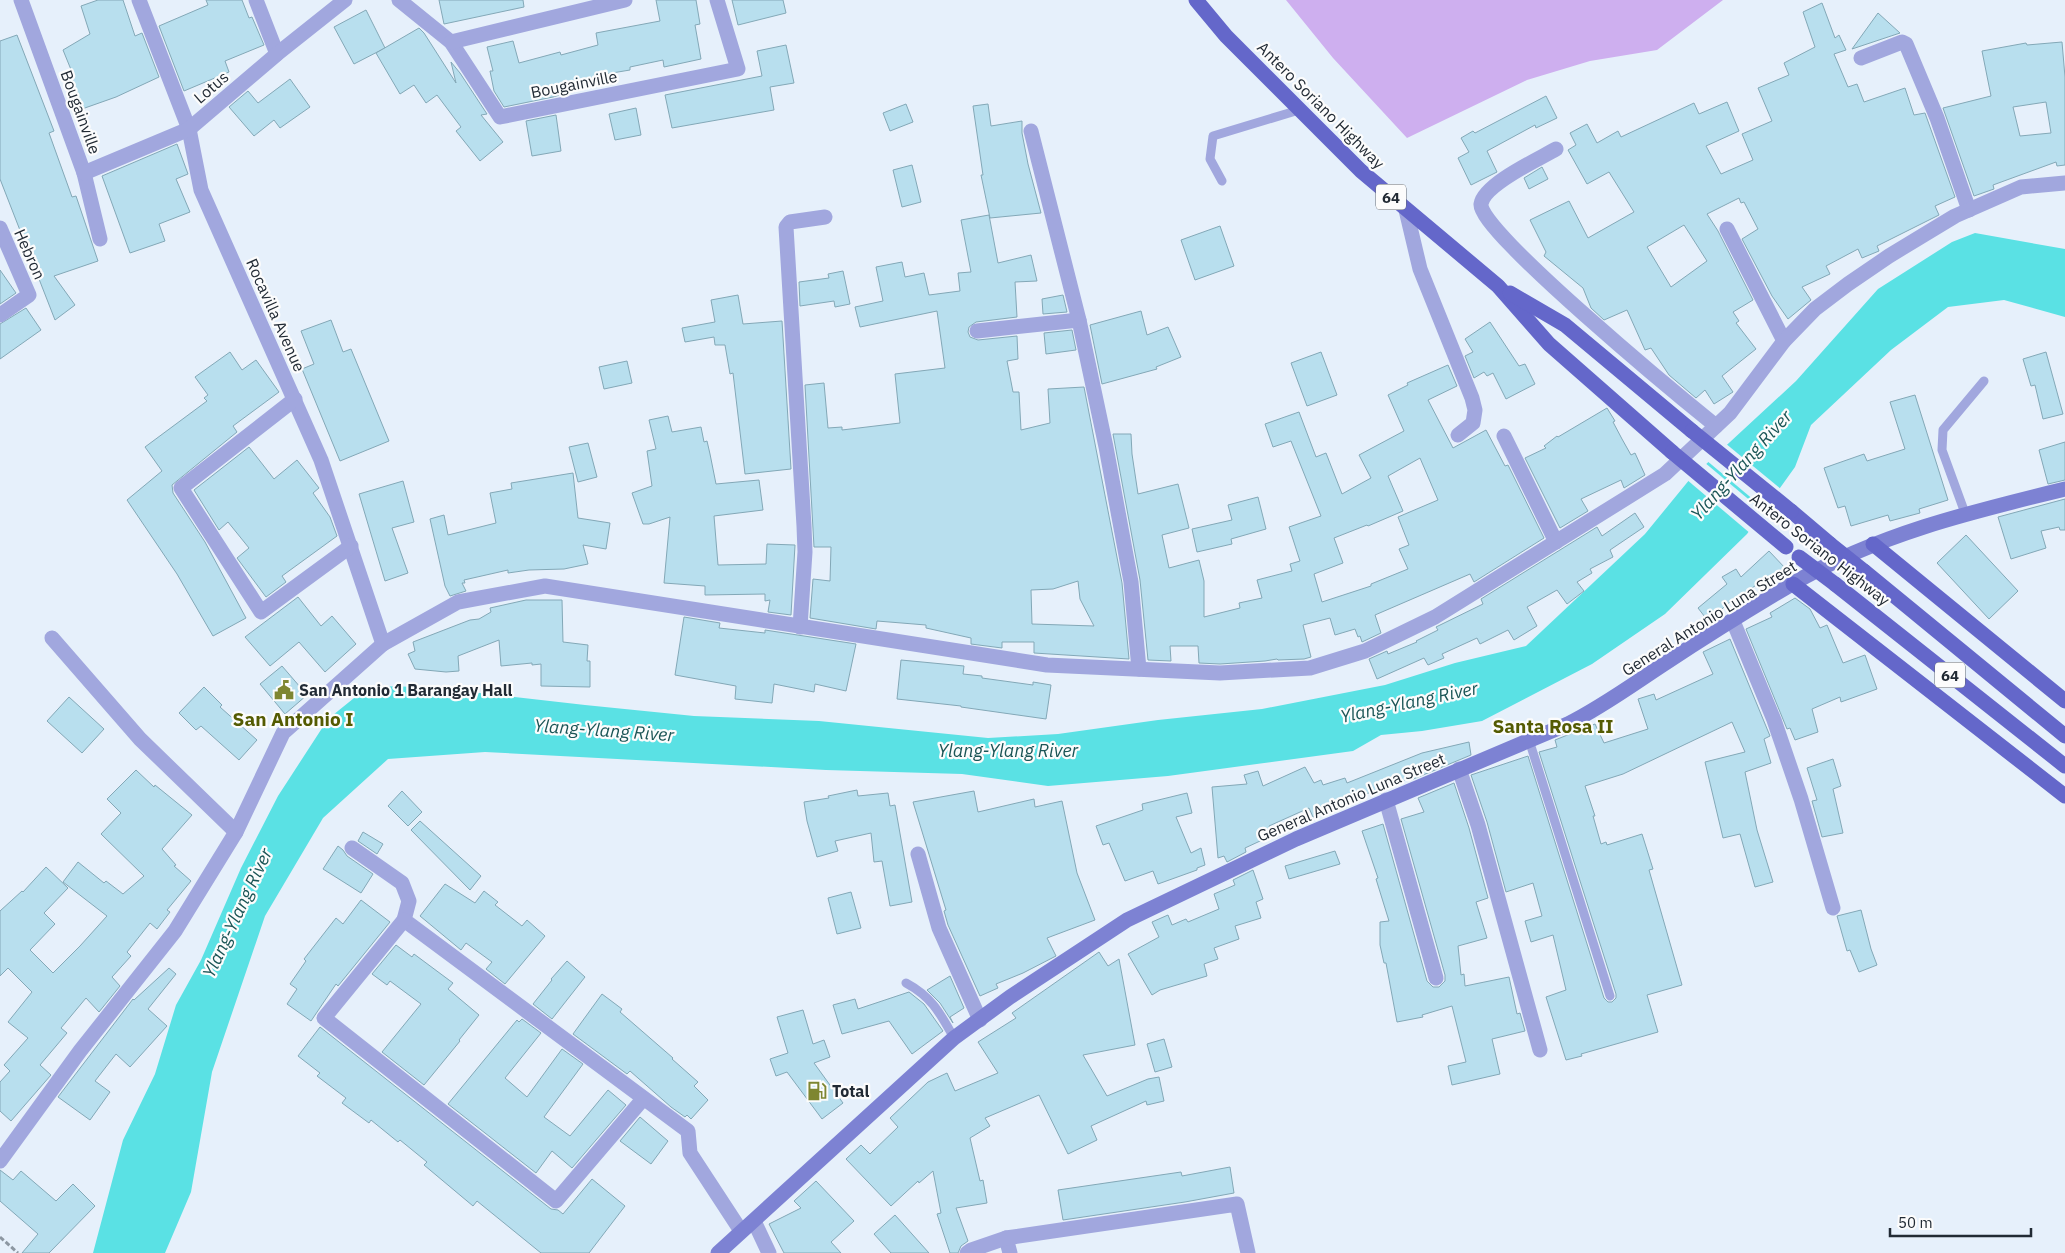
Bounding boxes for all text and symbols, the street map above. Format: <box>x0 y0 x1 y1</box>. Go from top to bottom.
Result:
street label: Antero Soriano Highway <box>1253 37 1389 173</box>
street label: Bougainville <box>529 66 619 102</box>
street label: Bougainville <box>57 67 105 157</box>
street label: Lotus <box>190 67 232 107</box>
road number: 64 <box>1376 184 1406 210</box>
street label: Hebron <box>10 226 50 282</box>
street label: Rocavilla Avenue <box>242 255 310 375</box>
water label: Ylang-Ylang River <box>1685 405 1797 525</box>
street label: Antero Soriano Highway <box>1746 488 1894 610</box>
street label: General Antonio Luna Street <box>1618 556 1800 680</box>
road number: 64 <box>1935 662 1965 688</box>
water label: Ylang-Ylang River <box>1338 676 1480 728</box>
public building icon: San Antonio 1 Barangay Hall <box>273 679 295 701</box>
place label: San Antonio 1 Barangay Hall <box>299 680 512 700</box>
district label: San Antonio I <box>233 707 353 731</box>
water label: Ylang-Ylang River <box>533 714 675 746</box>
district label: Santa Rosa II <box>1492 714 1614 738</box>
water label: Ylang-Ylang River <box>938 739 1079 762</box>
street label: General Antonio Luna Street <box>1254 748 1448 846</box>
water label: Ylang-Ylang River <box>197 844 277 981</box>
fuel station icon: Total <box>806 1080 828 1102</box>
place label: Total <box>832 1081 869 1101</box>
scale bar <box>1890 1206 2031 1238</box>
text: 50 m <box>1898 1213 1933 1232</box>

